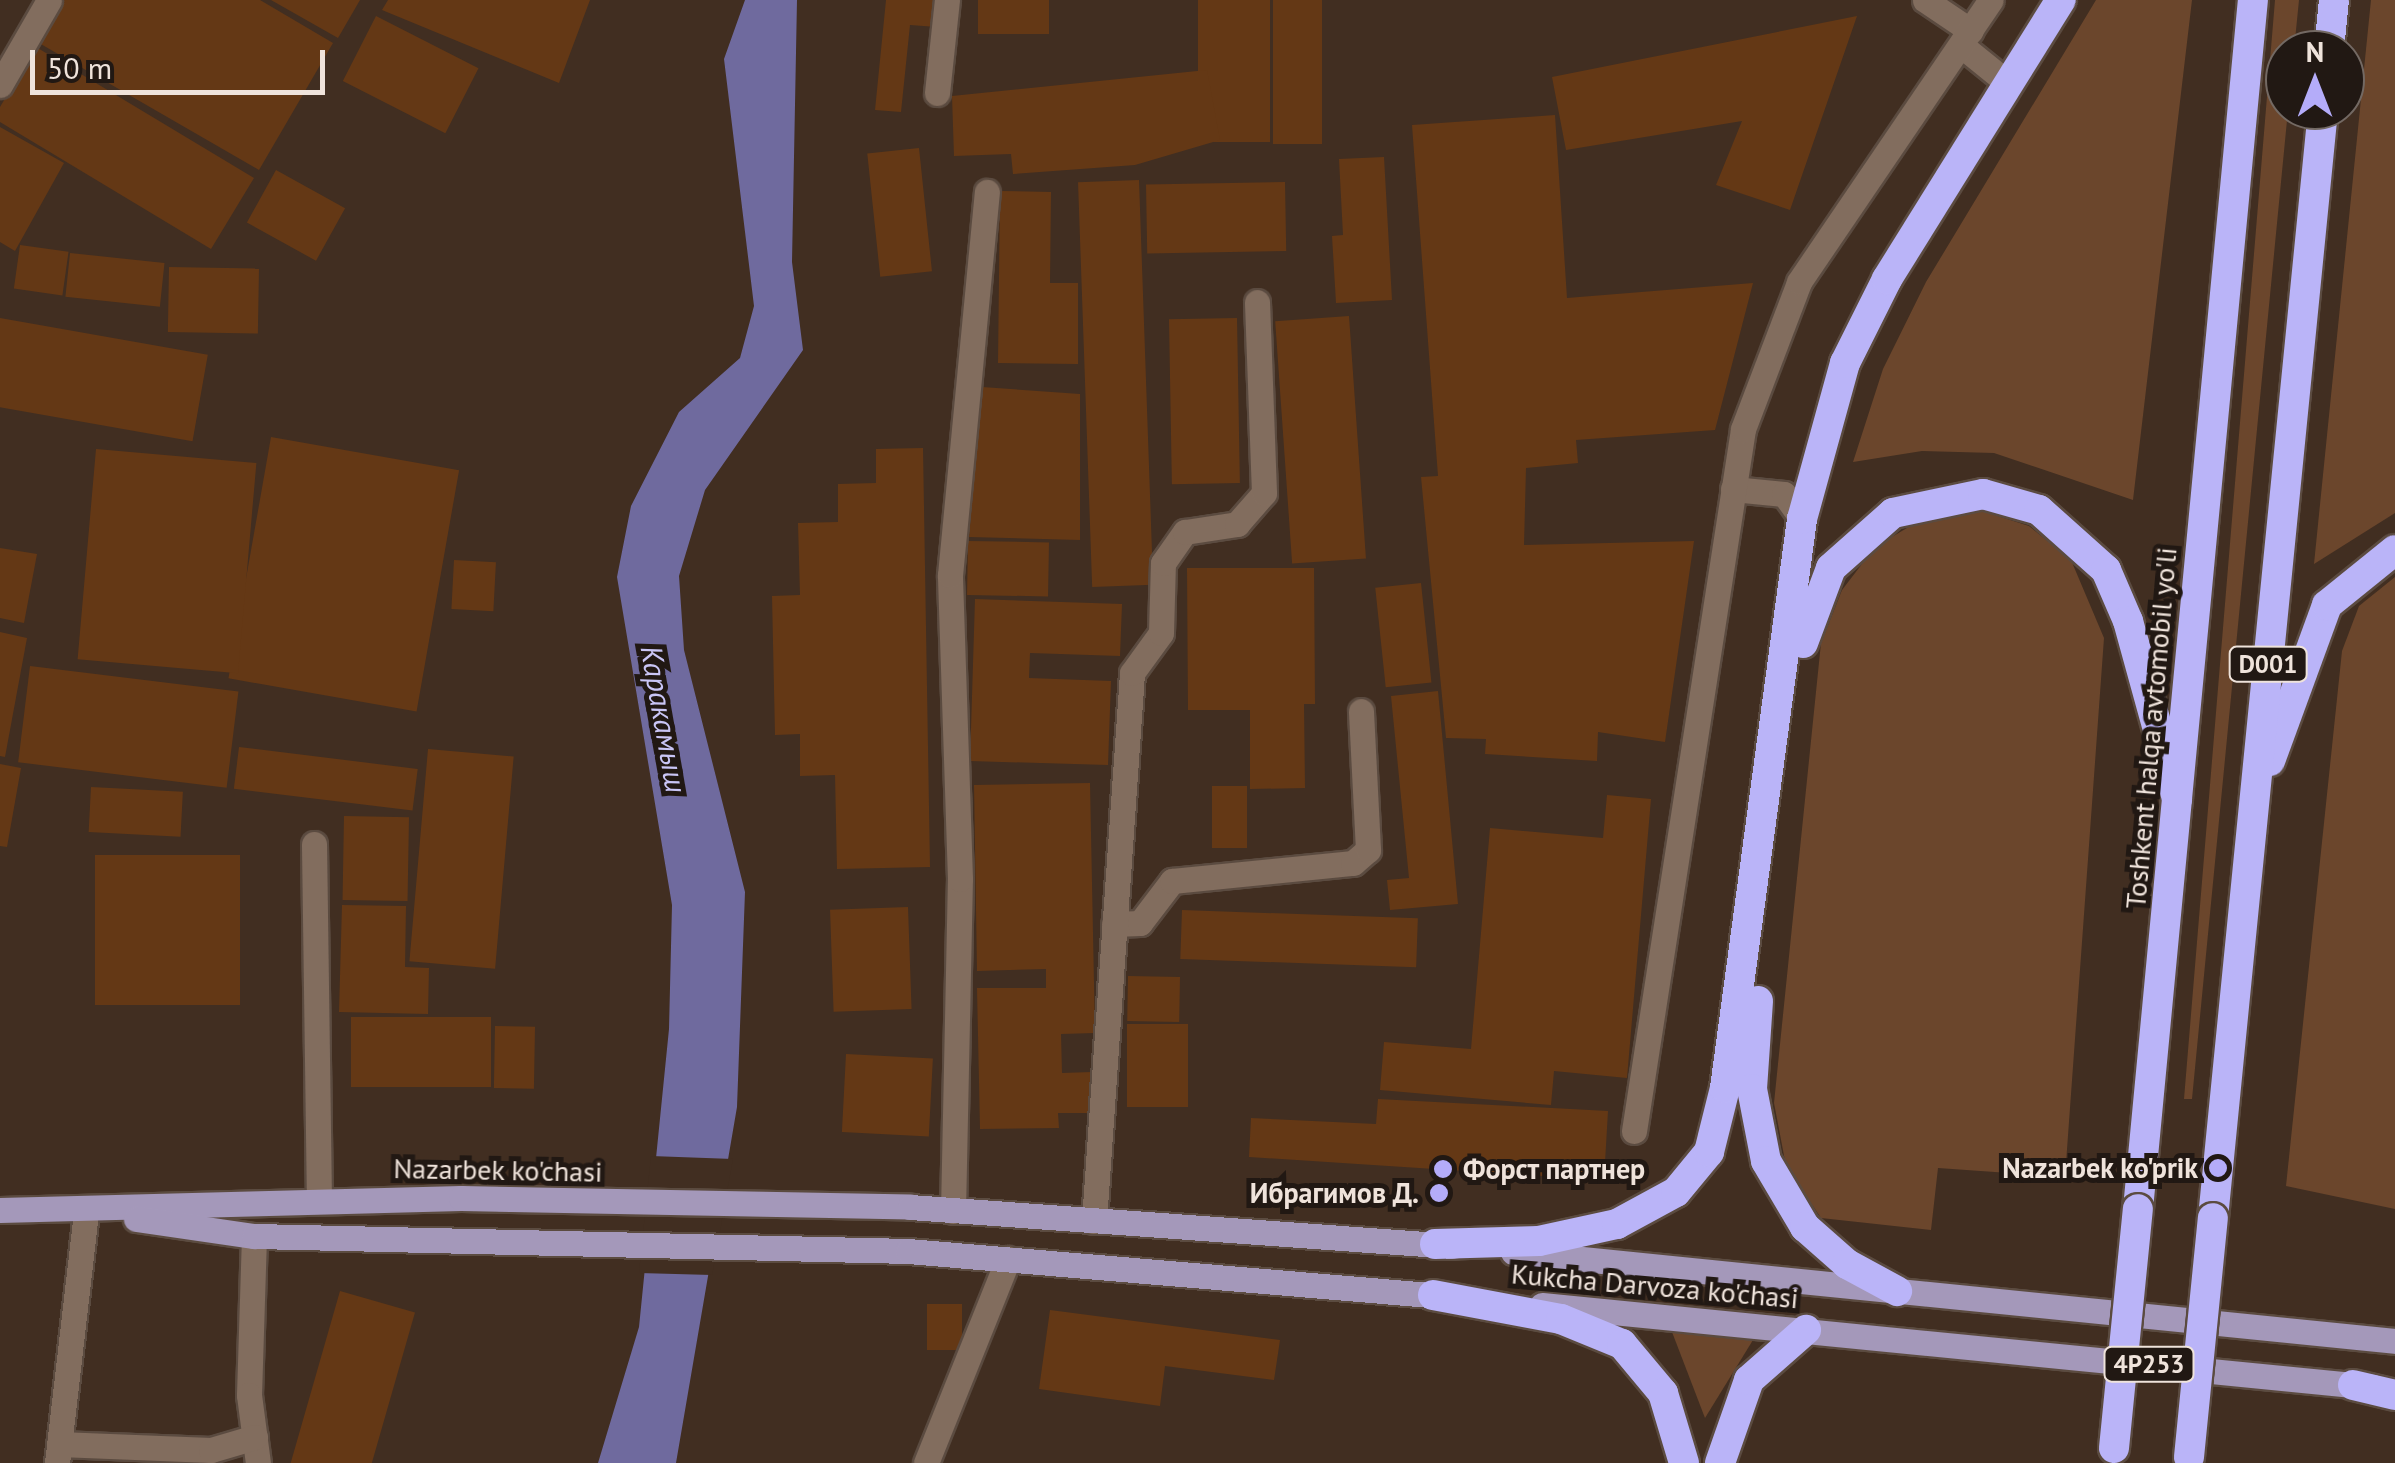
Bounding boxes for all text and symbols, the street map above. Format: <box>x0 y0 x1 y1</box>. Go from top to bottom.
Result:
scale bar <box>35 30 330 92</box>
north arrow <box>2265 30 2365 130</box>
text: N <box>2306 33 2324 70</box>
text: 50 m <box>47 48 112 87</box>
street label: Toshkent halqa avtomobil yo'li <box>2118 546 2184 910</box>
water label: Каракамыш <box>633 643 695 795</box>
road number: D001 <box>2228 644 2308 684</box>
street label: Nazarbek ko'chasi <box>393 1151 603 1189</box>
place label: Nazarbek ko'prik <box>2001 1151 2198 1185</box>
place label: Форст партнер <box>1463 1152 1646 1186</box>
marker: Nazarbek ko'prik <box>2207 1157 2229 1179</box>
marker: Форст партнер <box>1432 1158 1454 1180</box>
place label: Ибрагимов Д. <box>1249 1176 1419 1210</box>
marker: Ибрагимов Д. <box>1428 1182 1450 1204</box>
street label: Kukcha Darvoza ko'chasi <box>1510 1257 1800 1315</box>
road number: 4Р253 <box>2102 1344 2196 1384</box>

